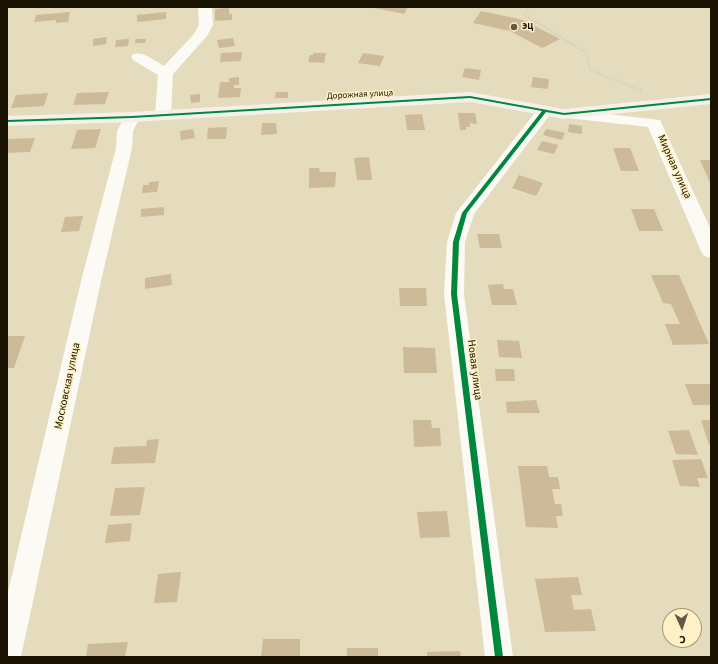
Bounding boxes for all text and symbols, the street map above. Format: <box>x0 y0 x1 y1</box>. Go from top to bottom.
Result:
marker: ЭЦ <box>509 22 519 32</box>
place label: ЭЦ <box>522 22 533 32</box>
street label: Дорожная улица <box>327 88 393 102</box>
street label: Мирная улица <box>654 133 694 201</box>
street label: Новая улица <box>464 339 484 401</box>
street label: Московская улица <box>52 341 84 431</box>
north arrow <box>662 608 702 648</box>
text: С <box>679 632 686 647</box>

